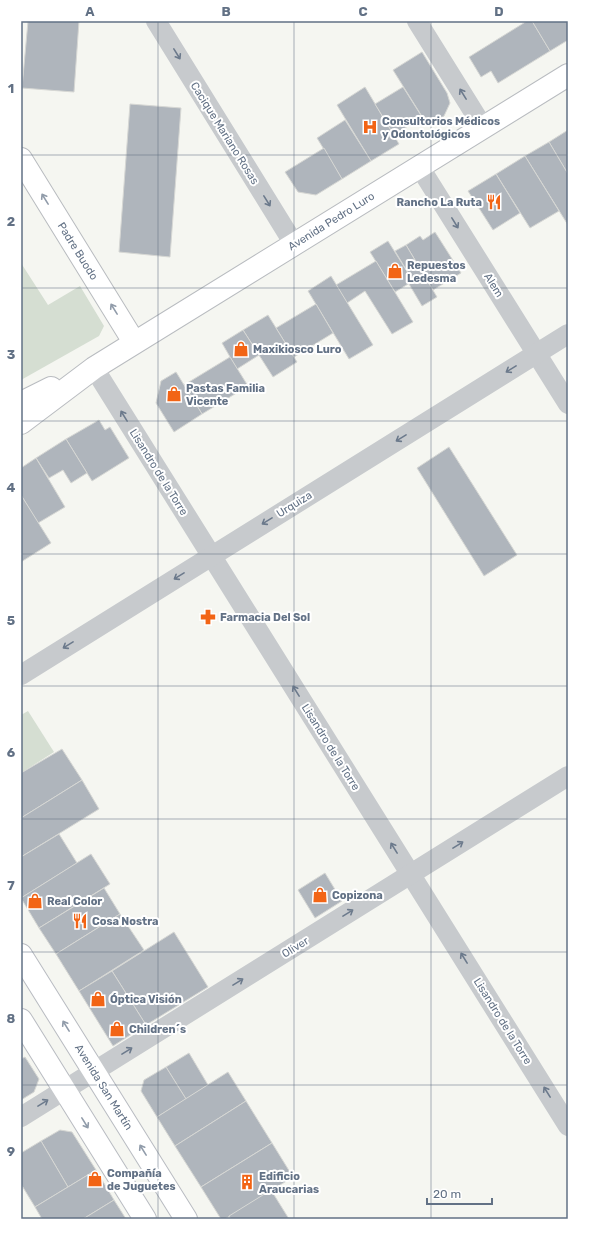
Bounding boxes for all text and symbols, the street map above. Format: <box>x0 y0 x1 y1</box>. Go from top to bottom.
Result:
text: A <box>85 4 95 19</box>
text: B <box>221 4 231 19</box>
text: C <box>358 4 368 19</box>
text: D <box>494 4 504 19</box>
one-way arrow <box>173 48 181 60</box>
street label: Cacique Mariano Rosas <box>188 80 262 187</box>
text: 1 <box>8 81 14 96</box>
one-way arrow <box>459 89 467 100</box>
place label: Consultorios Médicos y Odontológicos <box>382 115 500 141</box>
hospital icon: Consultorios Médicos y Odontológicos <box>361 118 379 136</box>
street label: Avenida Pedro Luro <box>286 190 377 253</box>
one-way arrow <box>41 193 49 205</box>
restaurant icon: Rancho La Ruta <box>485 193 503 211</box>
one-way arrow <box>263 195 271 206</box>
place label: Rancho La Ruta <box>396 196 482 209</box>
text: 2 <box>7 214 15 229</box>
one-way arrow <box>451 217 459 228</box>
street label: Padre Buodo <box>55 220 100 283</box>
place label: Repuestos Ledesma <box>407 259 466 285</box>
shop icon: Repuestos Ledesma <box>386 262 404 280</box>
street label: Alem <box>481 271 506 300</box>
one-way arrow <box>109 303 117 315</box>
shop icon: Maxikiosco Luro <box>232 340 250 358</box>
place label: Maxikiosco Luro <box>253 343 342 356</box>
text: 3 <box>7 347 16 362</box>
one-way arrow <box>506 365 517 373</box>
place label: Pastas Familia Vicente <box>186 382 265 408</box>
shop icon: Pastas Familia Vicente <box>165 385 183 403</box>
one-way arrow <box>120 411 128 422</box>
street label: Lisandro de la Torre <box>127 427 190 518</box>
one-way arrow <box>396 434 407 442</box>
text: 4 <box>7 480 16 495</box>
street label: Urquiza <box>274 488 314 520</box>
one-way arrow <box>261 518 273 526</box>
one-way arrow <box>173 572 184 581</box>
pharmacy icon: Farmacia Del Sol <box>199 608 217 626</box>
place label: Farmacia Del Sol <box>220 611 310 624</box>
text: 5 <box>7 613 15 628</box>
one-way arrow <box>62 642 74 650</box>
one-way arrow <box>292 686 300 697</box>
street label: Lisandro de la Torre <box>299 702 362 793</box>
text: 6 <box>7 745 16 760</box>
one-way arrow <box>452 840 464 848</box>
one-way arrow <box>390 842 398 854</box>
text: 7 <box>7 878 15 893</box>
shop icon: Copizona <box>311 886 329 904</box>
place label: Copizona <box>332 889 383 902</box>
shop icon: Real Color <box>26 892 44 910</box>
place label: Real Color <box>47 895 102 908</box>
one-way arrow <box>342 909 354 917</box>
restaurant icon: Cosa Nostra <box>71 912 89 930</box>
place label: Cosa Nostra <box>92 915 159 928</box>
street label: Oliver <box>280 934 312 961</box>
one-way arrow <box>459 953 468 964</box>
street label: Lisandro de la Torre <box>471 976 534 1067</box>
one-way arrow <box>232 978 243 986</box>
shop icon: Óptica Visión <box>89 990 107 1008</box>
place label: Óptica Visión <box>110 993 182 1006</box>
text: 8 <box>7 1011 16 1026</box>
shop icon: Children´s <box>108 1020 126 1038</box>
one-way arrow <box>62 1021 70 1032</box>
place label: Children´s <box>129 1023 186 1036</box>
street label: Avenida San Martín <box>72 1042 135 1133</box>
one-way arrow <box>121 1047 132 1055</box>
one-way arrow <box>543 1086 551 1098</box>
one-way arrow <box>37 1099 49 1107</box>
one-way arrow <box>81 1117 89 1128</box>
text: 9 <box>7 1144 15 1159</box>
one-way arrow <box>139 1144 147 1156</box>
place label: Compañía de Juguetes <box>107 1167 176 1193</box>
shop icon: Compañía de Juguetes <box>86 1170 104 1188</box>
place label: Edificio Araucarias <box>259 1170 319 1196</box>
building icon: Edificio Araucarias <box>238 1173 256 1191</box>
scale bar <box>427 1180 492 1206</box>
text: 20 m <box>433 1187 461 1201</box>

